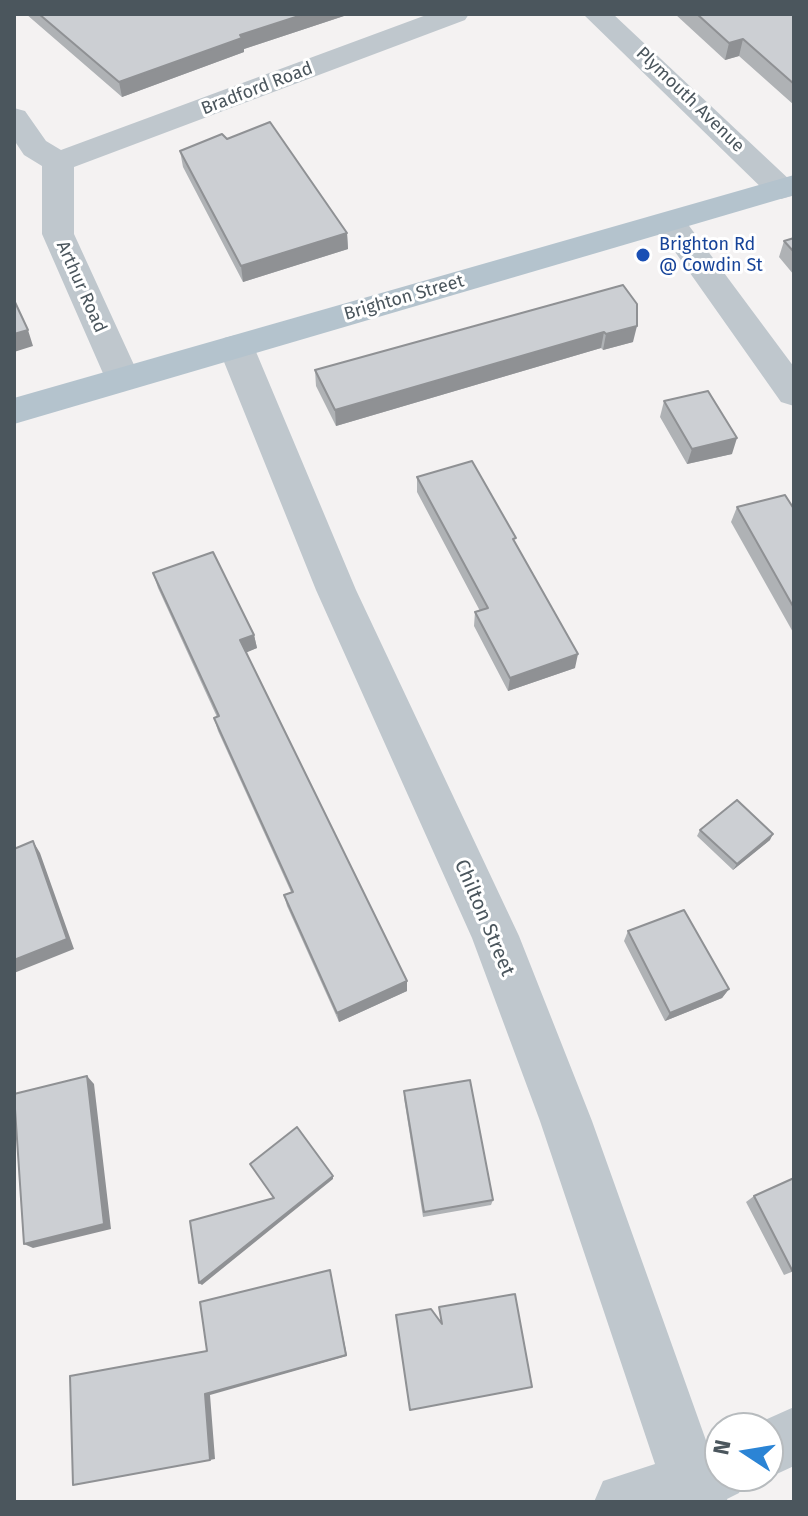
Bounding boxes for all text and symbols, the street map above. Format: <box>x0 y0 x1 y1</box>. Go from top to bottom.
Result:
street label: Plymouth Avenue <box>631 43 749 157</box>
street label: Bradford Road <box>198 58 316 120</box>
place label: Brighton Rd @ Cowdin St <box>659 234 763 276</box>
street label: Arthur Road <box>51 238 111 336</box>
marker: Brighton Rd @ Cowdin St <box>634 246 652 264</box>
street label: Brighton Street <box>342 271 466 325</box>
street label: Chilton Street <box>449 856 519 980</box>
north arrow <box>704 1412 784 1492</box>
text: N <box>707 1437 737 1457</box>

